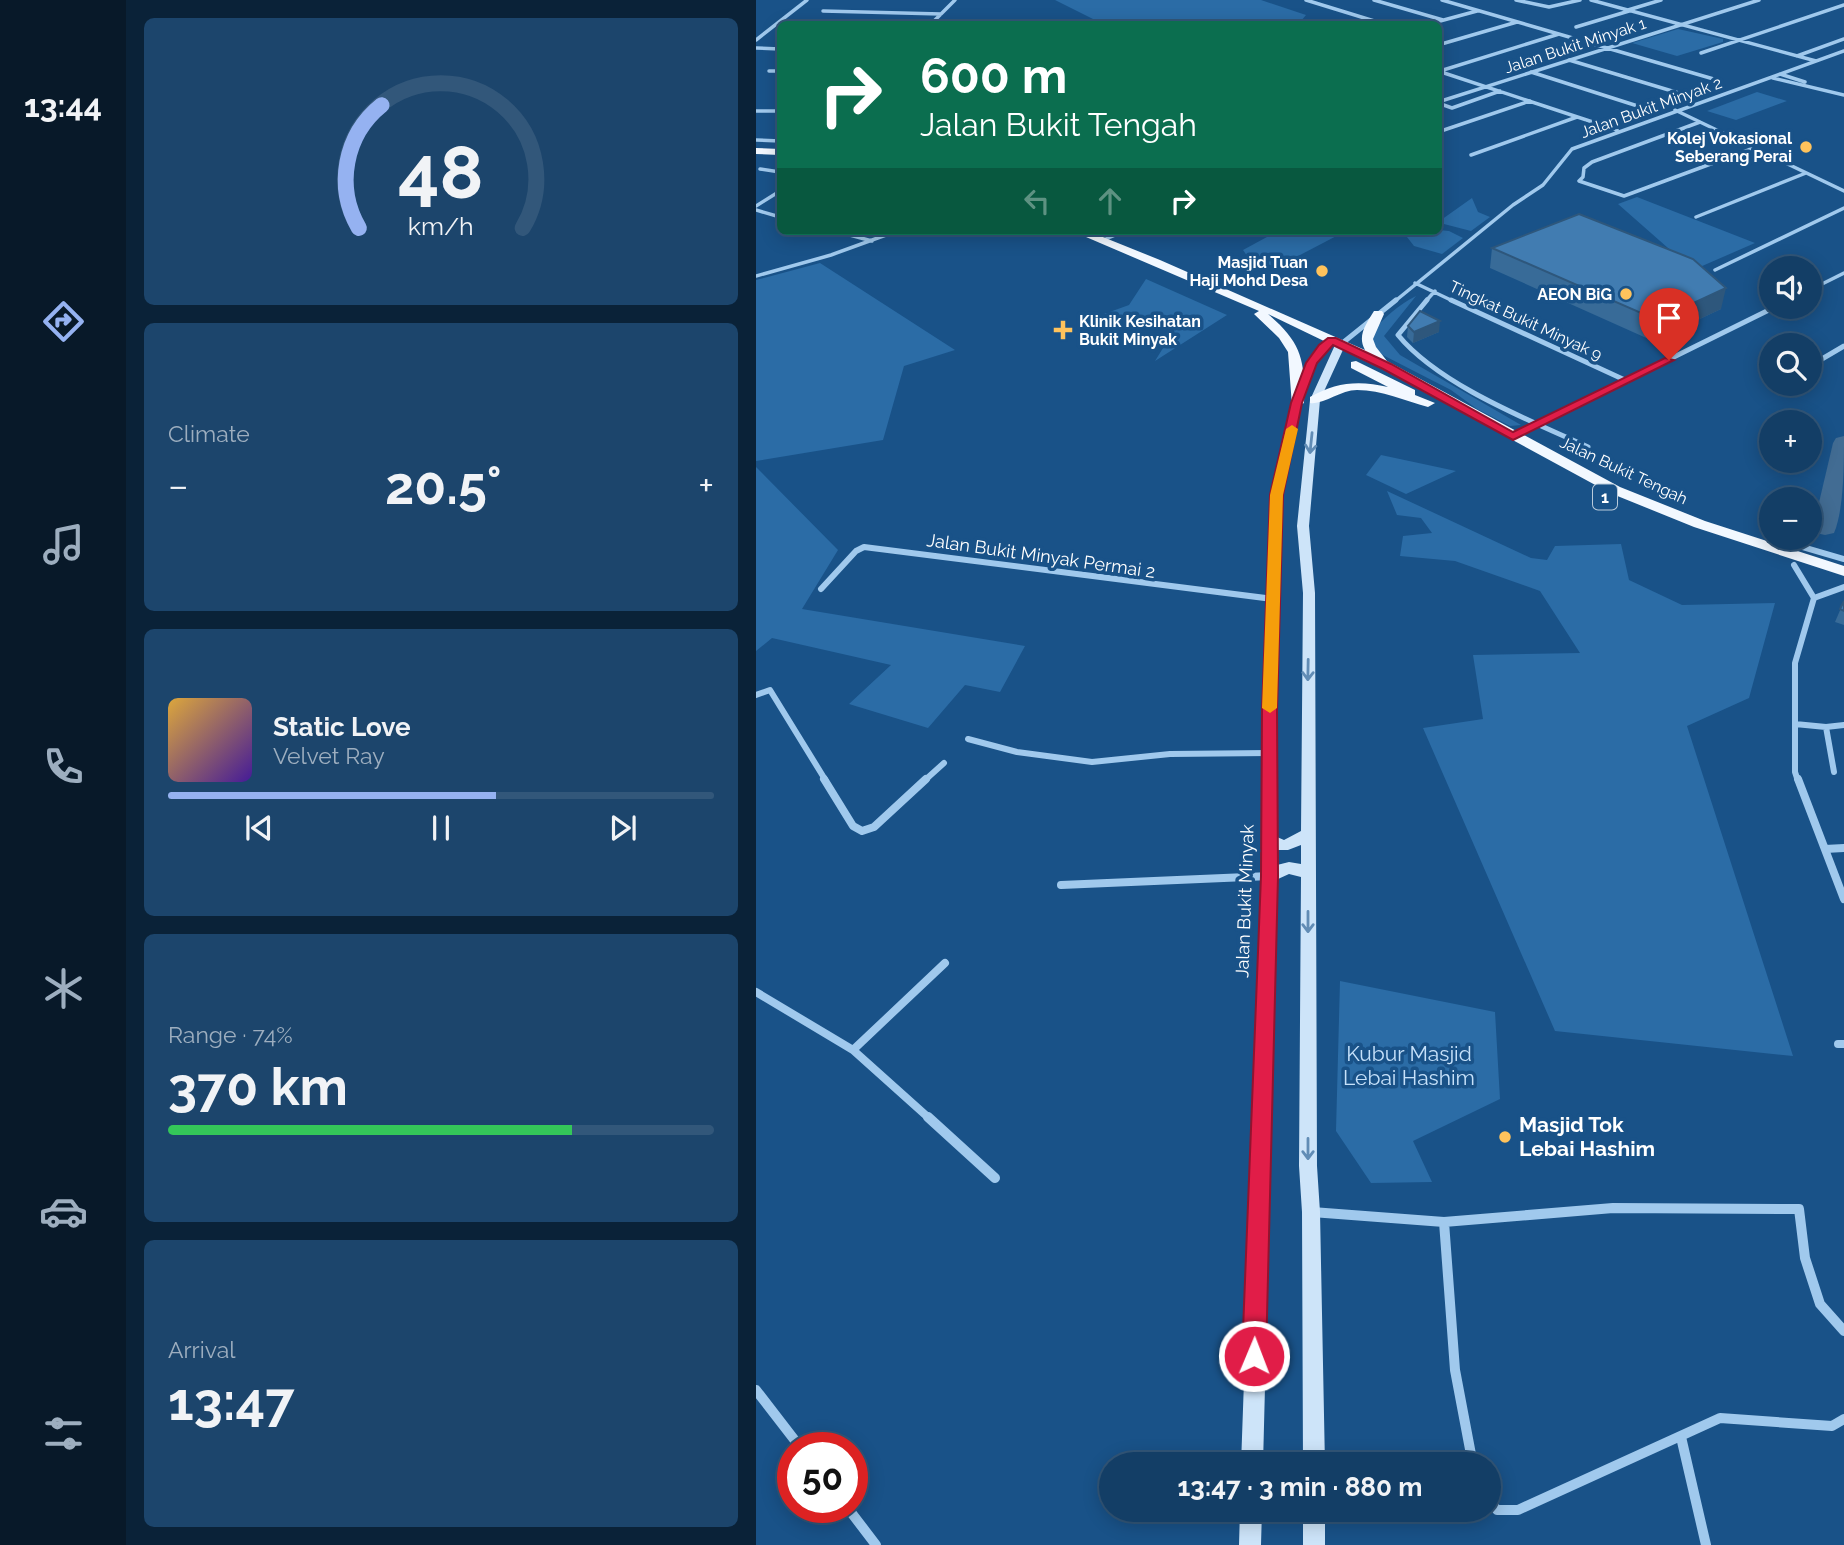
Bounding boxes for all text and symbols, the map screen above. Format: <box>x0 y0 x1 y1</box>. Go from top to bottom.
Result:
street label: Jalan Bukit Minyak 1 <box>1502 14 1648 77</box>
text: 600 m <box>920 47 1067 104</box>
icon: right <box>805 49 896 140</box>
street label: Jalan Bukit Minyak 2 <box>1578 73 1724 142</box>
text: 13:44 <box>24 87 102 124</box>
text: Jalan Bukit Tengah <box>920 106 1197 143</box>
place label: Kolej Vokasional Seberang Perai <box>1667 129 1793 166</box>
text: 48 <box>398 130 484 215</box>
marker: Kolej Vokasional Seberang Perai <box>1798 139 1814 155</box>
icon: left <box>1018 182 1056 220</box>
icon: ahead <box>1091 182 1129 220</box>
icon: right <box>1164 182 1202 220</box>
text: km/h <box>408 211 474 241</box>
place label: Masjid Tuan Haji Mohd Desa <box>1190 253 1308 290</box>
map controls <box>1759 256 1822 550</box>
button: sound <box>1759 256 1822 319</box>
marker: Masjid Tuan Haji Mohd Desa <box>1314 263 1330 279</box>
street label: Tingkat Bukit Minyak 9 <box>1446 277 1605 364</box>
place label: AEON BiG <box>1537 285 1612 304</box>
marker: AEON BiG <box>1618 286 1634 302</box>
pin <box>1639 288 1699 360</box>
icon: directions <box>39 297 88 346</box>
icon: arrive <box>1650 299 1688 337</box>
place label: Klinik Kesihatan Bukit Minyak <box>1079 312 1201 349</box>
marker: Klinik Kesihatan Bukit Minyak <box>1053 320 1073 340</box>
button: search <box>1759 333 1822 396</box>
button: + <box>1759 410 1822 473</box>
text: Climate <box>168 420 250 447</box>
one-way arrow <box>1304 431 1317 454</box>
street label: Jalan Bukit Tengah <box>1557 433 1691 508</box>
text: 20.5° <box>385 455 502 516</box>
text: − <box>168 463 188 508</box>
text: + <box>698 463 714 508</box>
road number: 1 <box>1593 484 1617 510</box>
button: − <box>1759 487 1822 550</box>
icon: music <box>39 520 88 569</box>
street label: Jalan Bukit Minyak Permai 2 <box>925 529 1157 582</box>
one-way arrow <box>1301 658 1315 681</box>
text: Static Love <box>273 712 411 742</box>
icon: phone <box>39 742 88 791</box>
text: Velvet Ray <box>273 742 385 769</box>
icon: previous <box>240 809 278 847</box>
icon: pause <box>422 809 460 847</box>
icon: next <box>604 809 642 847</box>
street label: Jalan Bukit Minyak <box>1231 823 1258 978</box>
one-way arrow <box>1301 910 1315 933</box>
icon: climate <box>39 964 88 1013</box>
text: Range · 74% <box>168 1021 293 1048</box>
park label: Kubur Masjid Lebai Hashim <box>1343 1041 1475 1090</box>
text: 370 km <box>168 1056 348 1117</box>
place label: Masjid Tok Lebai Hashim <box>1519 1112 1655 1161</box>
marker: Masjid Tok Lebai Hashim <box>1497 1129 1513 1145</box>
one-way arrow <box>1301 1137 1315 1160</box>
icon: car <box>39 1187 88 1236</box>
position arrow <box>1217 1319 1291 1393</box>
text: Arrival <box>168 1336 235 1363</box>
text: 13:47 <box>168 1371 294 1432</box>
icon: filters <box>39 1409 88 1458</box>
speed limit sign: 50 <box>777 1432 868 1523</box>
text: 13:47 · 3 min · 880 m <box>1178 1472 1422 1502</box>

